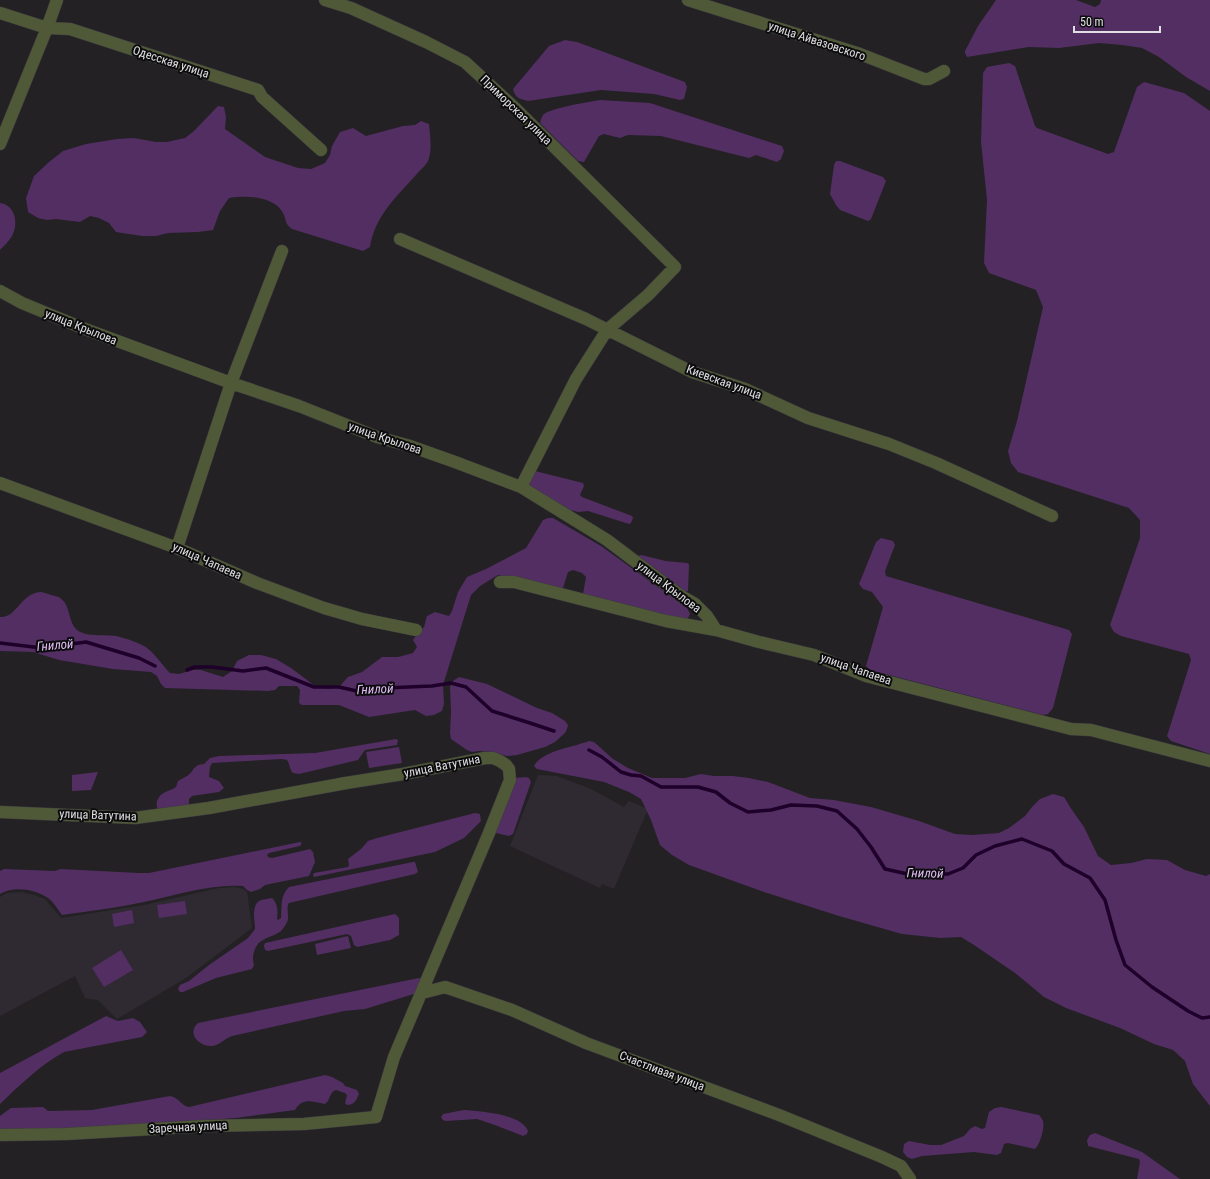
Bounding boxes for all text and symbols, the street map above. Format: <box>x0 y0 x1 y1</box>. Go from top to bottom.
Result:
scale bar <box>1074 8 1160 34</box>
text: 50 m <box>1080 15 1104 29</box>
street label: улица Айвазовского <box>767 19 867 63</box>
street label: Одесская улица <box>131 43 211 81</box>
street label: Приморская улица <box>477 72 555 148</box>
street label: улица Крылова <box>43 306 119 348</box>
street label: Киевская улица <box>684 362 764 402</box>
street label: улица Крылова <box>347 419 424 457</box>
street label: улица Чапаева <box>170 540 244 583</box>
street label: улица Крылова <box>634 558 704 616</box>
water label: Гнилой <box>36 636 75 654</box>
street label: улица Чапаева <box>819 650 894 688</box>
water label: Гнилой <box>356 681 394 697</box>
street label: улица Ватутина <box>403 752 481 780</box>
street label: улица Ватутина <box>59 807 137 823</box>
water label: Гнилой <box>906 865 944 881</box>
street label: Счастливая улица <box>617 1048 707 1094</box>
street label: Заречная улица <box>148 1118 228 1136</box>

